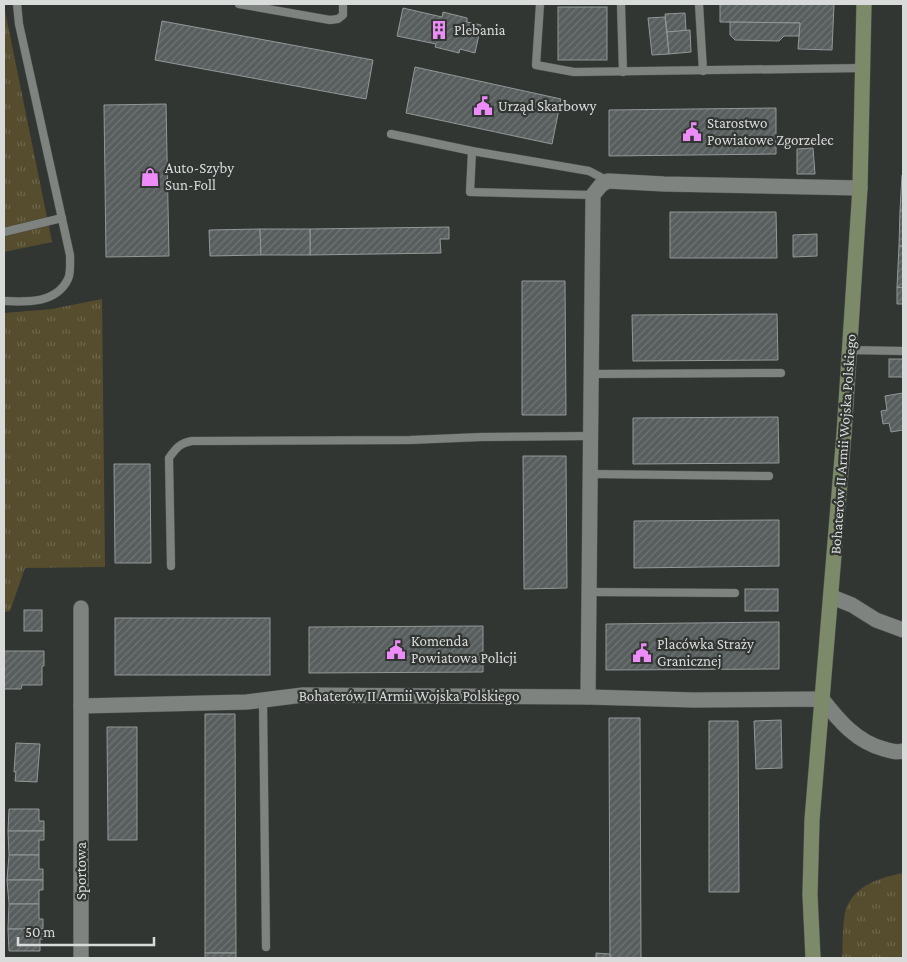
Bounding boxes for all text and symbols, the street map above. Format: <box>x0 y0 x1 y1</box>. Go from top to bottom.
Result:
building icon: Plebania <box>428 19 450 41</box>
place label: Plebania <box>454 22 506 38</box>
public building icon: Urząd Skarbowy <box>472 95 494 117</box>
place label: Urząd Skarbowy <box>498 98 597 115</box>
place label: Starostwo Powiatowe Zgorzelec <box>707 115 834 149</box>
public building icon: Starostwo Powiatowe Zgorzelec <box>681 121 703 143</box>
place label: Auto-Szyby Sun-Foll <box>165 160 234 193</box>
shop icon: Auto-Szyby Sun-Foll <box>139 166 161 188</box>
street label: Bohaterów II Armii Wojska Polskiego <box>827 333 860 555</box>
place label: Komenda Powiatowa Policji <box>411 633 517 667</box>
place label: Placówka Straży Granicznej <box>657 636 754 670</box>
public building icon: Komenda Powiatowa Policji <box>385 639 407 661</box>
public building icon: Placówka Straży Granicznej <box>631 642 653 664</box>
street label: Bohaterów II Armii Wojska Polskiego <box>299 688 519 705</box>
street label: Sportowa <box>73 842 90 900</box>
scale bar <box>18 914 154 946</box>
text: 50 m <box>25 924 55 940</box>

